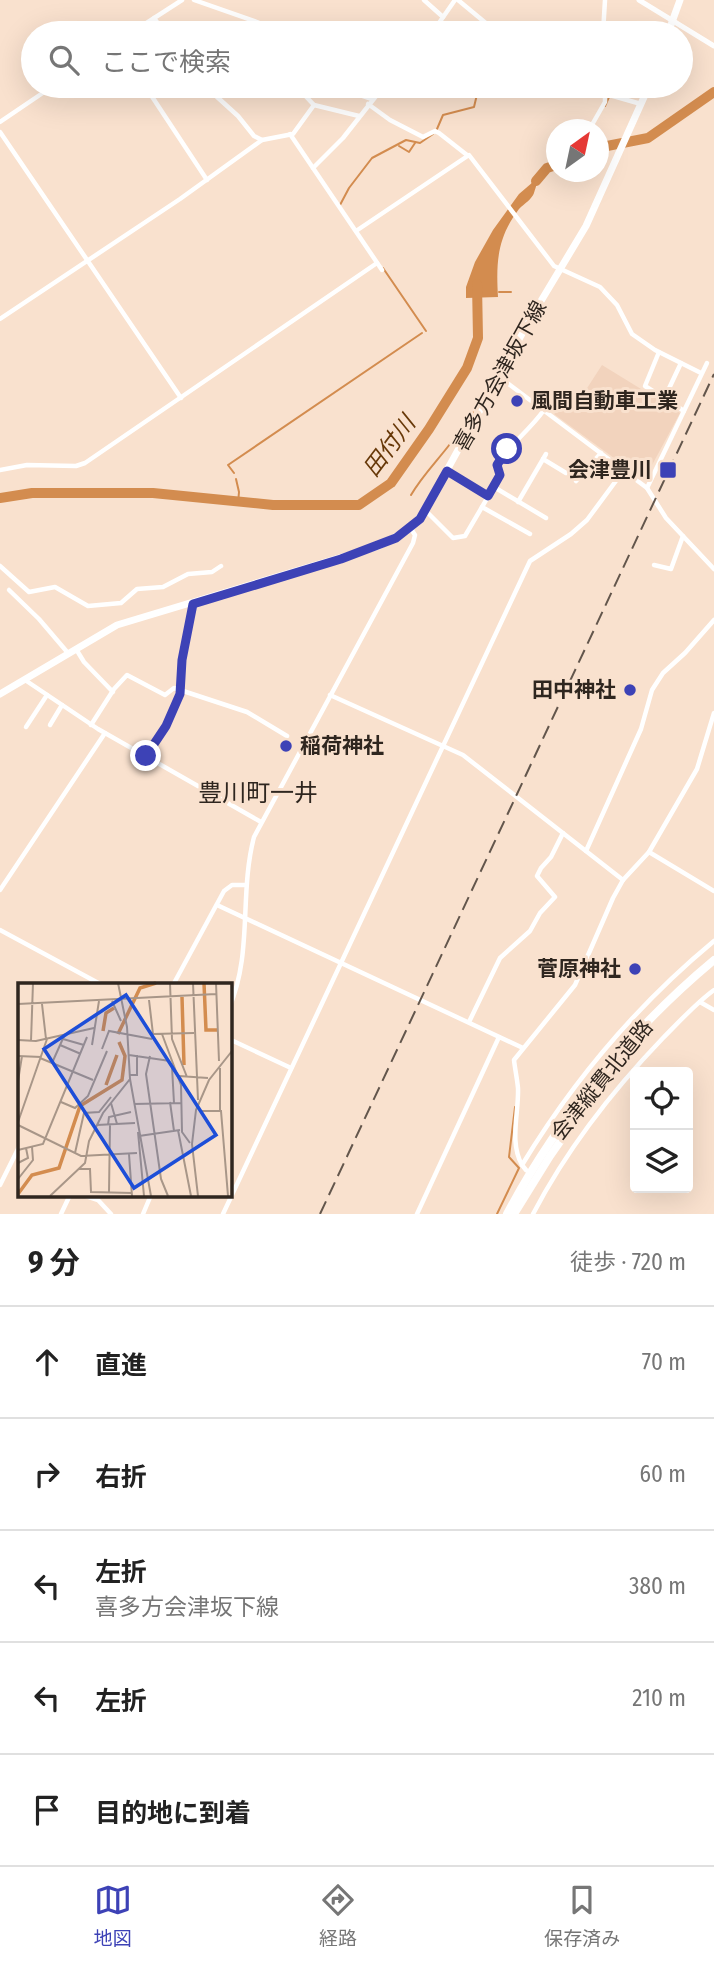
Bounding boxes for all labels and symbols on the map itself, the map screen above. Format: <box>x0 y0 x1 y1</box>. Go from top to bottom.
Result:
north arrow <box>546 119 609 182</box>
street label: 喜多方会津坂下線 <box>448 296 552 456</box>
place label: 風間自動車工業 <box>531 388 678 414</box>
marker: 風間自動車工業 <box>509 393 525 409</box>
water label: 田付川 <box>357 408 423 482</box>
route start <box>491 433 522 464</box>
place label: 会津豊川 <box>568 457 652 483</box>
marker: 会津豊川 <box>658 460 678 480</box>
place label: 田中神社 <box>532 677 616 703</box>
marker: 田中神社 <box>622 682 638 698</box>
place label: 稲荷神社 <box>300 733 384 759</box>
marker: 稲荷神社 <box>278 738 294 754</box>
route end <box>130 740 161 771</box>
district label: 豊川町一井 <box>198 779 318 807</box>
place label: 菅原神社 <box>537 956 621 982</box>
marker: 菅原神社 <box>627 961 643 977</box>
inset map <box>18 983 231 1196</box>
street label: 会津縦貫北道路 <box>546 1015 658 1145</box>

